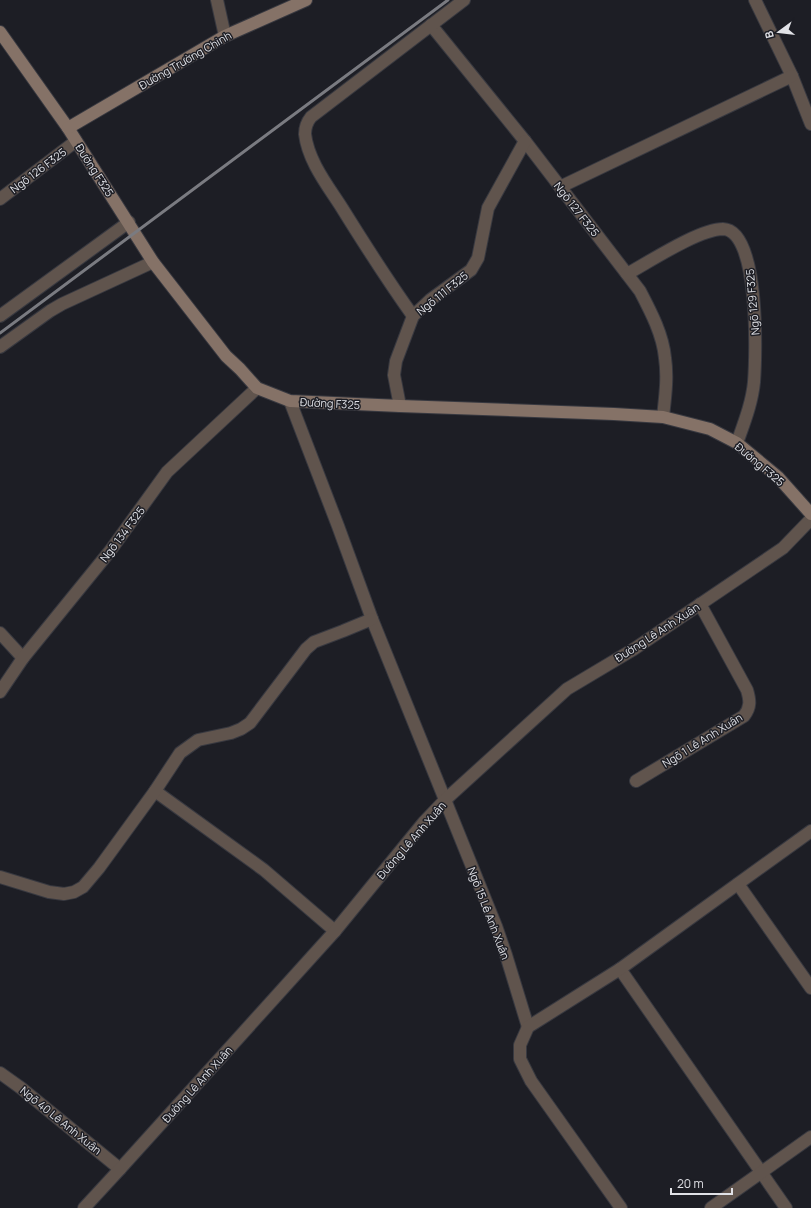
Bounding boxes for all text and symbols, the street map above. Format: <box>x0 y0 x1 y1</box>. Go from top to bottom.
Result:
north arrow <box>759 12 799 52</box>
street label: Đường Trường Chinh <box>136 27 234 93</box>
text: B <box>761 29 777 40</box>
street label: Đường F325 <box>72 141 118 199</box>
street label: Ngõ 126 F325 <box>7 144 69 196</box>
street label: Ngõ 127 F325 <box>551 179 603 239</box>
street label: Ngõ 111 F325 <box>413 268 471 318</box>
street label: Ngõ 129 F325 <box>742 268 762 336</box>
street label: Đường F325 <box>300 394 360 412</box>
street label: Đường F325 <box>732 439 788 489</box>
street label: Ngõ 134 F325 <box>96 503 148 565</box>
street label: Đường Lê Anh Xuân <box>612 599 702 665</box>
street label: Ngõ 1 Lê Anh Xuân <box>659 709 745 771</box>
street label: Đường Lê Anh Xuân <box>373 798 449 882</box>
street label: Ngõ 15 Lê Anh Xuân <box>464 865 514 961</box>
street label: Đường Lê Anh Xuân <box>159 1043 235 1125</box>
street label: Ngõ 40 Lê Anh Xuân <box>17 1083 105 1157</box>
scale bar <box>671 1170 732 1196</box>
text: 20 m <box>677 1175 704 1192</box>

